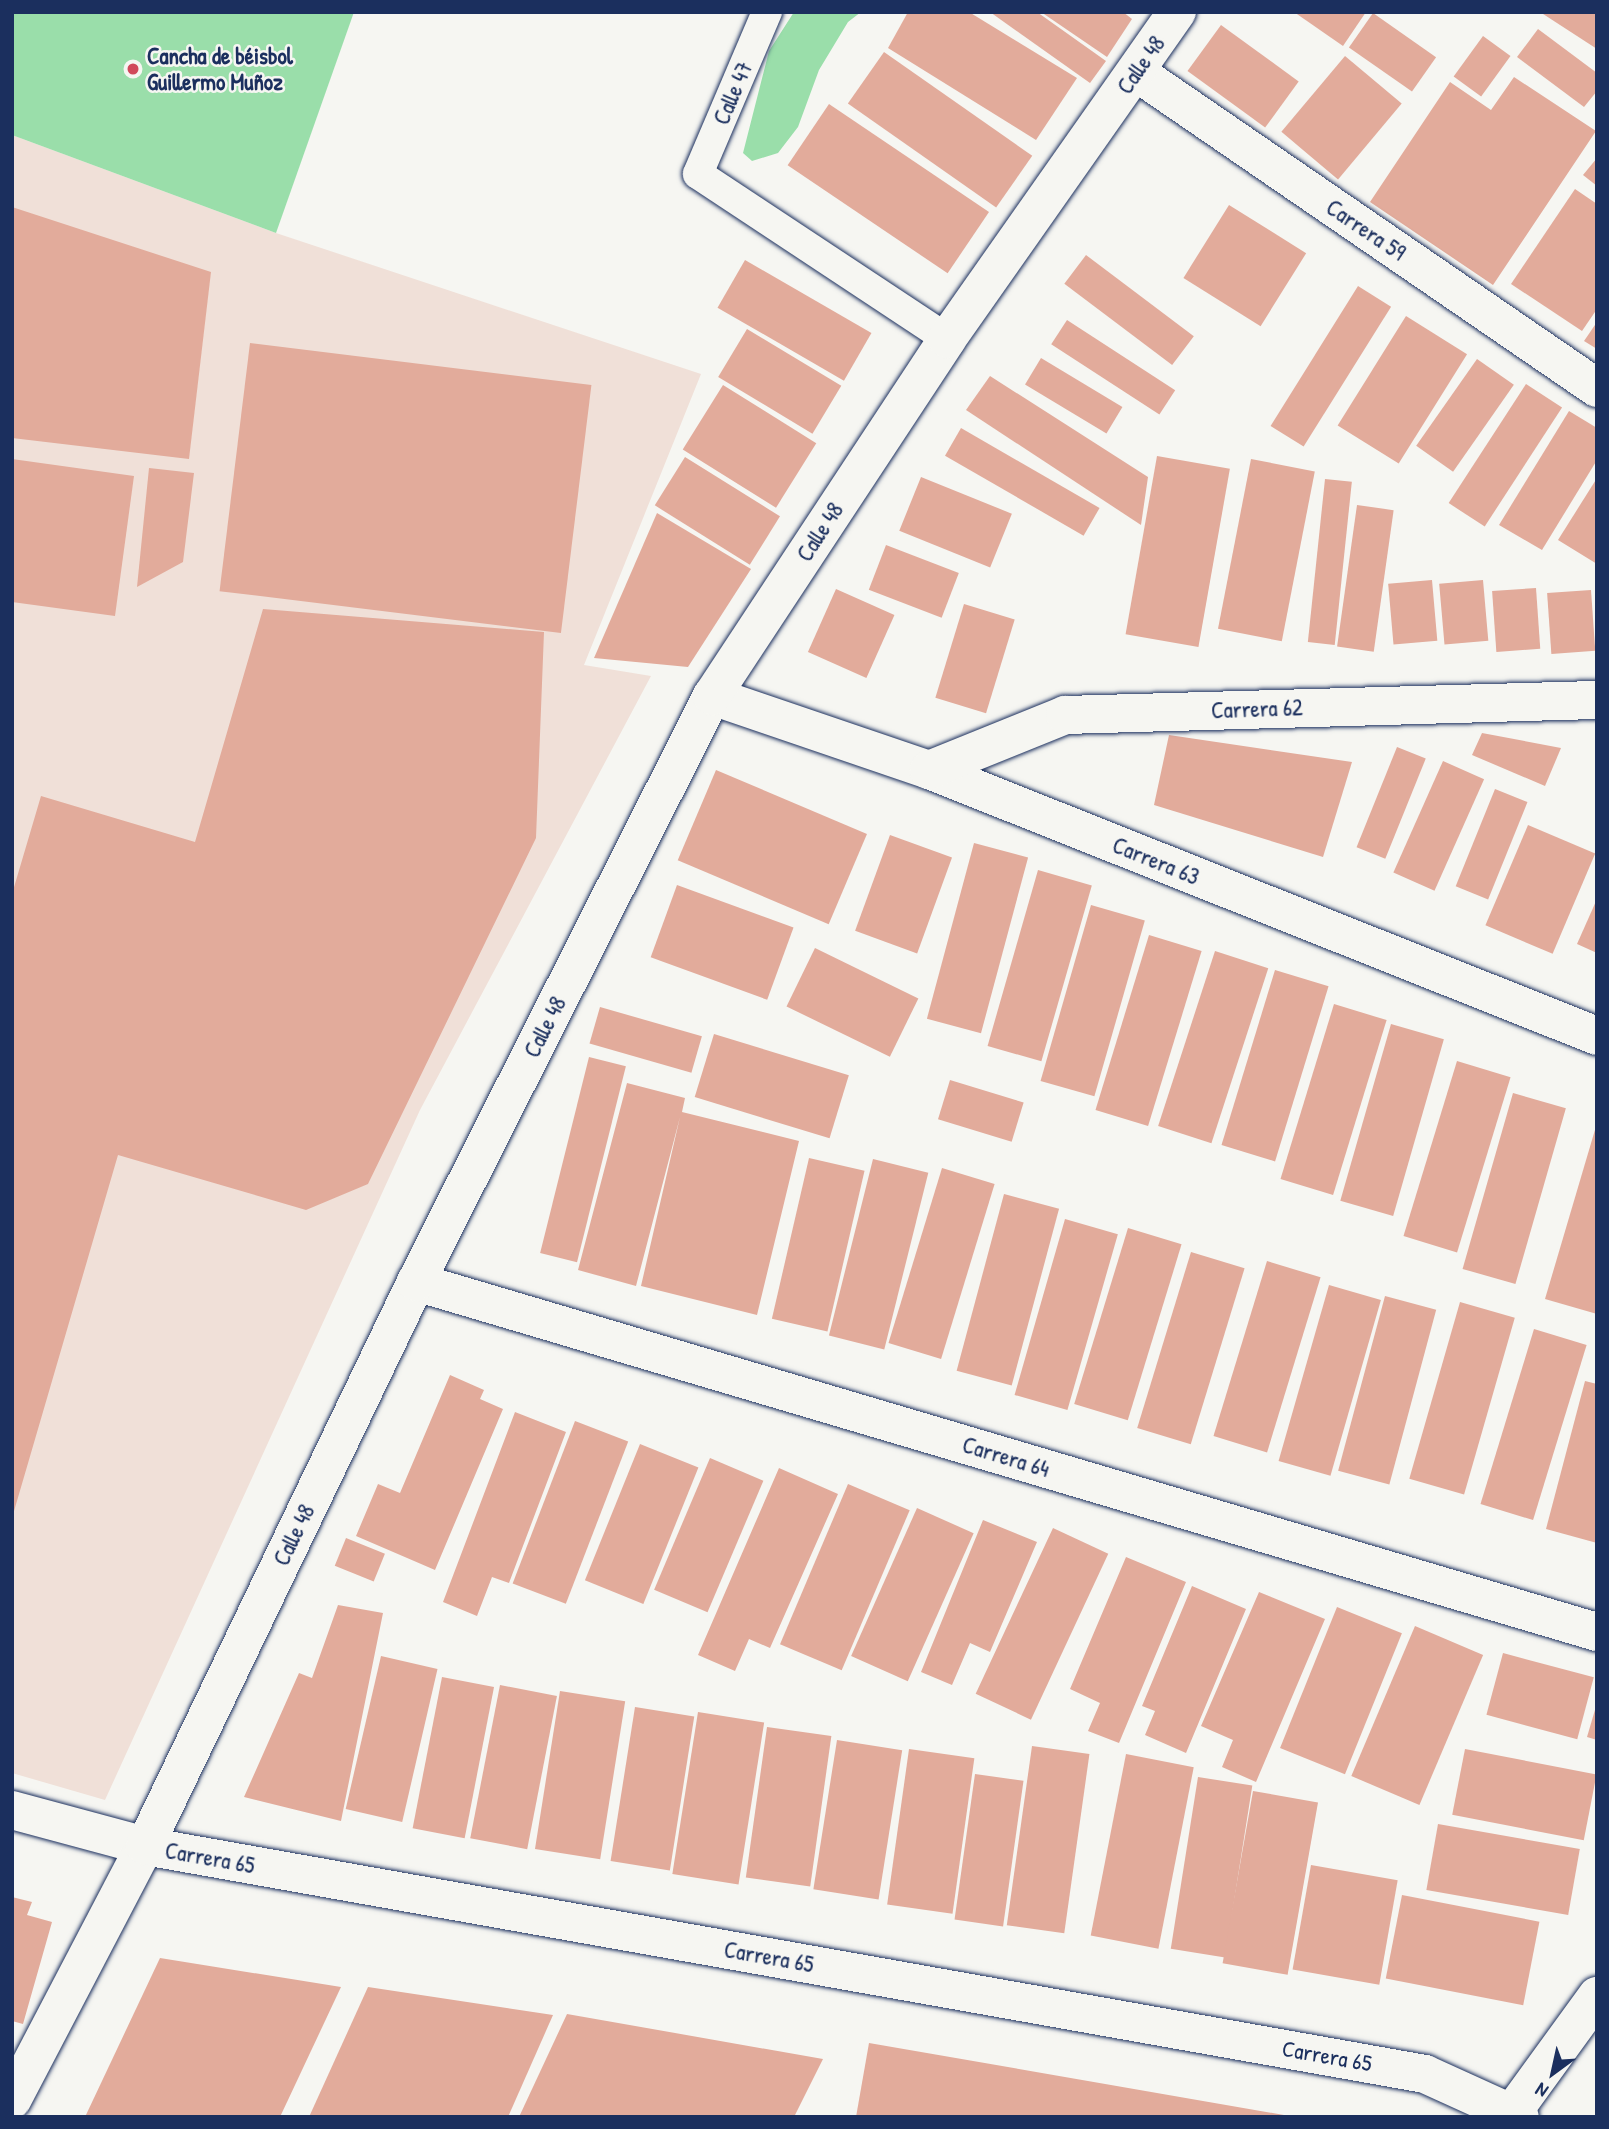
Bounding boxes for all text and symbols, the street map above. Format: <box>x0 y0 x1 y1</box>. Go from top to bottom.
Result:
street label: Calle 48 <box>1111 31 1171 99</box>
place label: Cancha de béisbol Guillermo Muñoz <box>147 42 293 96</box>
street label: Calle 47 <box>707 57 759 129</box>
marker: Cancha de béisbol Guillermo Muñoz <box>125 61 141 77</box>
street label: Carrera 59 <box>1321 193 1411 267</box>
street label: Calle 48 <box>791 497 849 567</box>
street label: Carrera 62 <box>1211 694 1303 724</box>
street label: Carrera 63 <box>1109 831 1203 891</box>
street label: Calle 48 <box>518 992 572 1062</box>
street label: Carrera 64 <box>959 1431 1053 1483</box>
street label: Calle 48 <box>267 1500 321 1570</box>
street label: Carrera 65 <box>163 1837 257 1879</box>
street label: Carrera 65 <box>722 1936 816 1978</box>
street label: Carrera 65 <box>1280 2035 1374 2077</box>
north arrow <box>1518 2038 1588 2108</box>
text: N <box>1530 2077 1553 2104</box>

